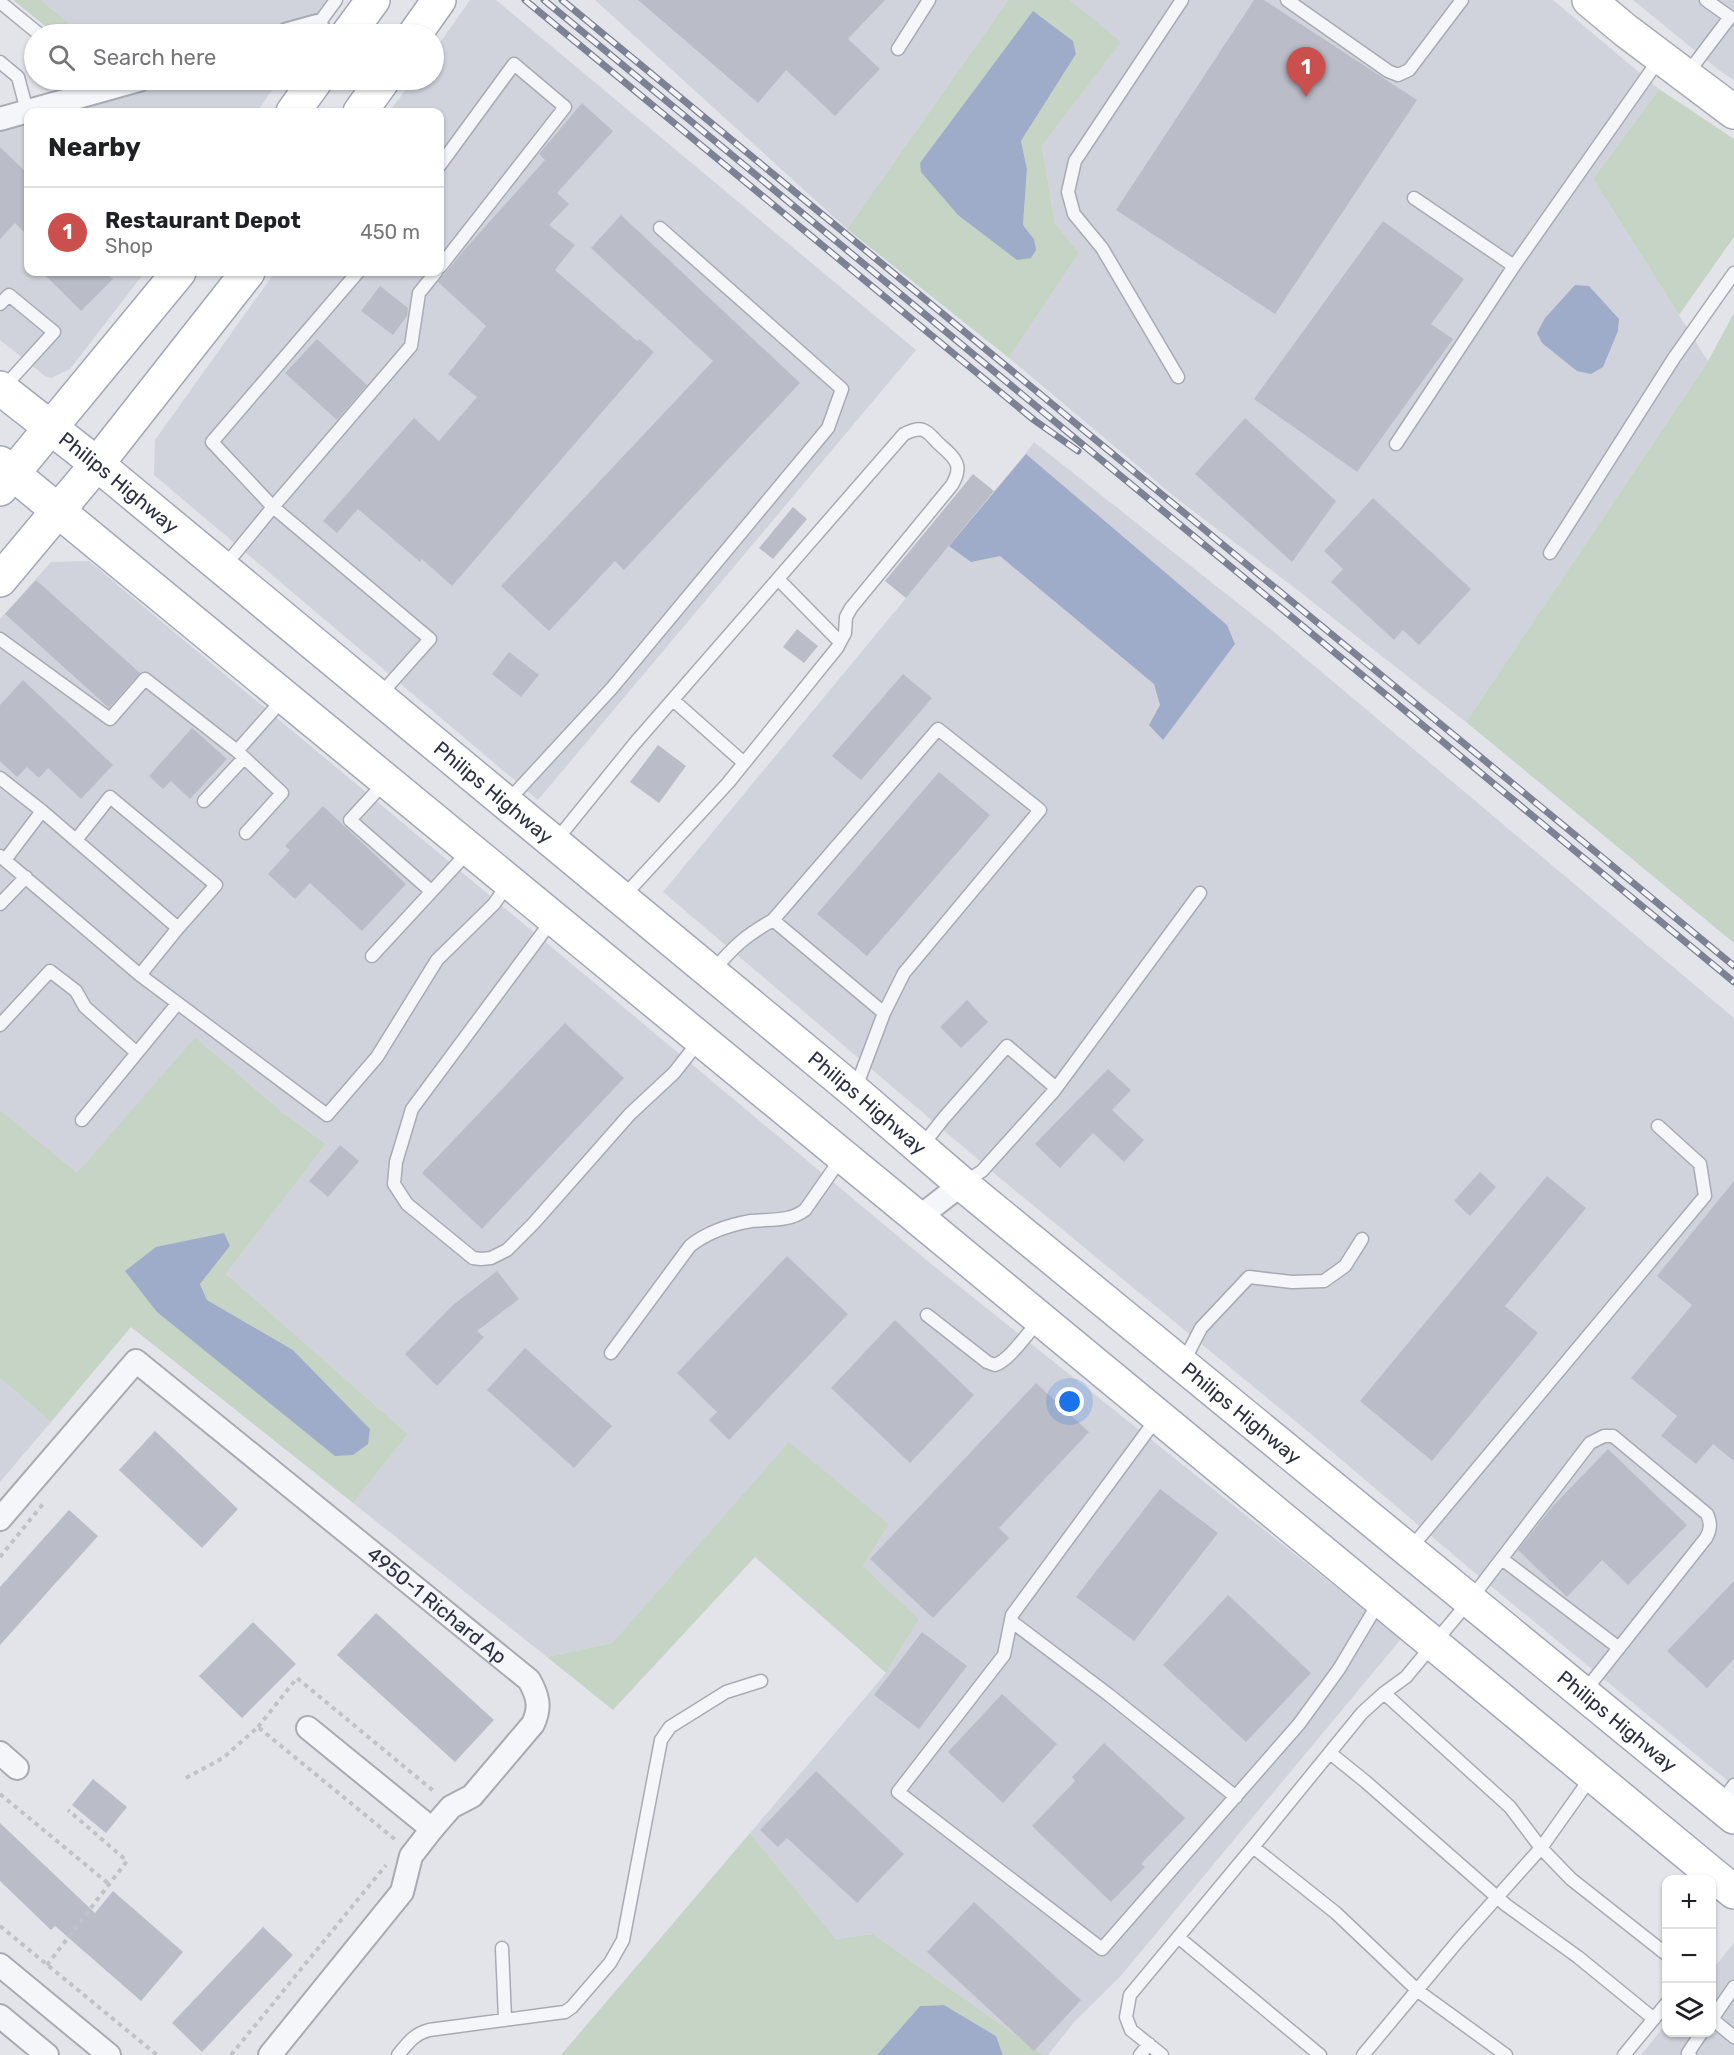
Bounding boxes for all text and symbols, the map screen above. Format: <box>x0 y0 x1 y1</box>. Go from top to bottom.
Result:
search box <box>24 24 444 90</box>
icon: search <box>45 41 78 74</box>
text: Search here <box>93 44 216 71</box>
pin: 1 <box>1286 48 1326 97</box>
text: Nearby <box>48 132 141 163</box>
text: Restaurant Depot <box>105 207 301 234</box>
text: 1 <box>63 220 72 244</box>
text: 450 m <box>360 220 420 244</box>
text: Shop <box>105 234 153 258</box>
street label: Philips Highway <box>54 427 184 539</box>
street label: Philips Highway <box>429 736 558 849</box>
street label: Philips Highway <box>803 1046 931 1160</box>
street label: Philips Highway <box>1177 1357 1306 1469</box>
your location <box>1055 1387 1084 1416</box>
street label: 4950-1 Richard Ap <box>362 1542 511 1669</box>
street label: Philips Highway <box>1553 1665 1682 1777</box>
map controls <box>1662 1875 1716 2037</box>
button: + <box>1662 1875 1716 1929</box>
button: − <box>1662 1929 1716 1983</box>
button: layers <box>1662 1983 1716 2037</box>

